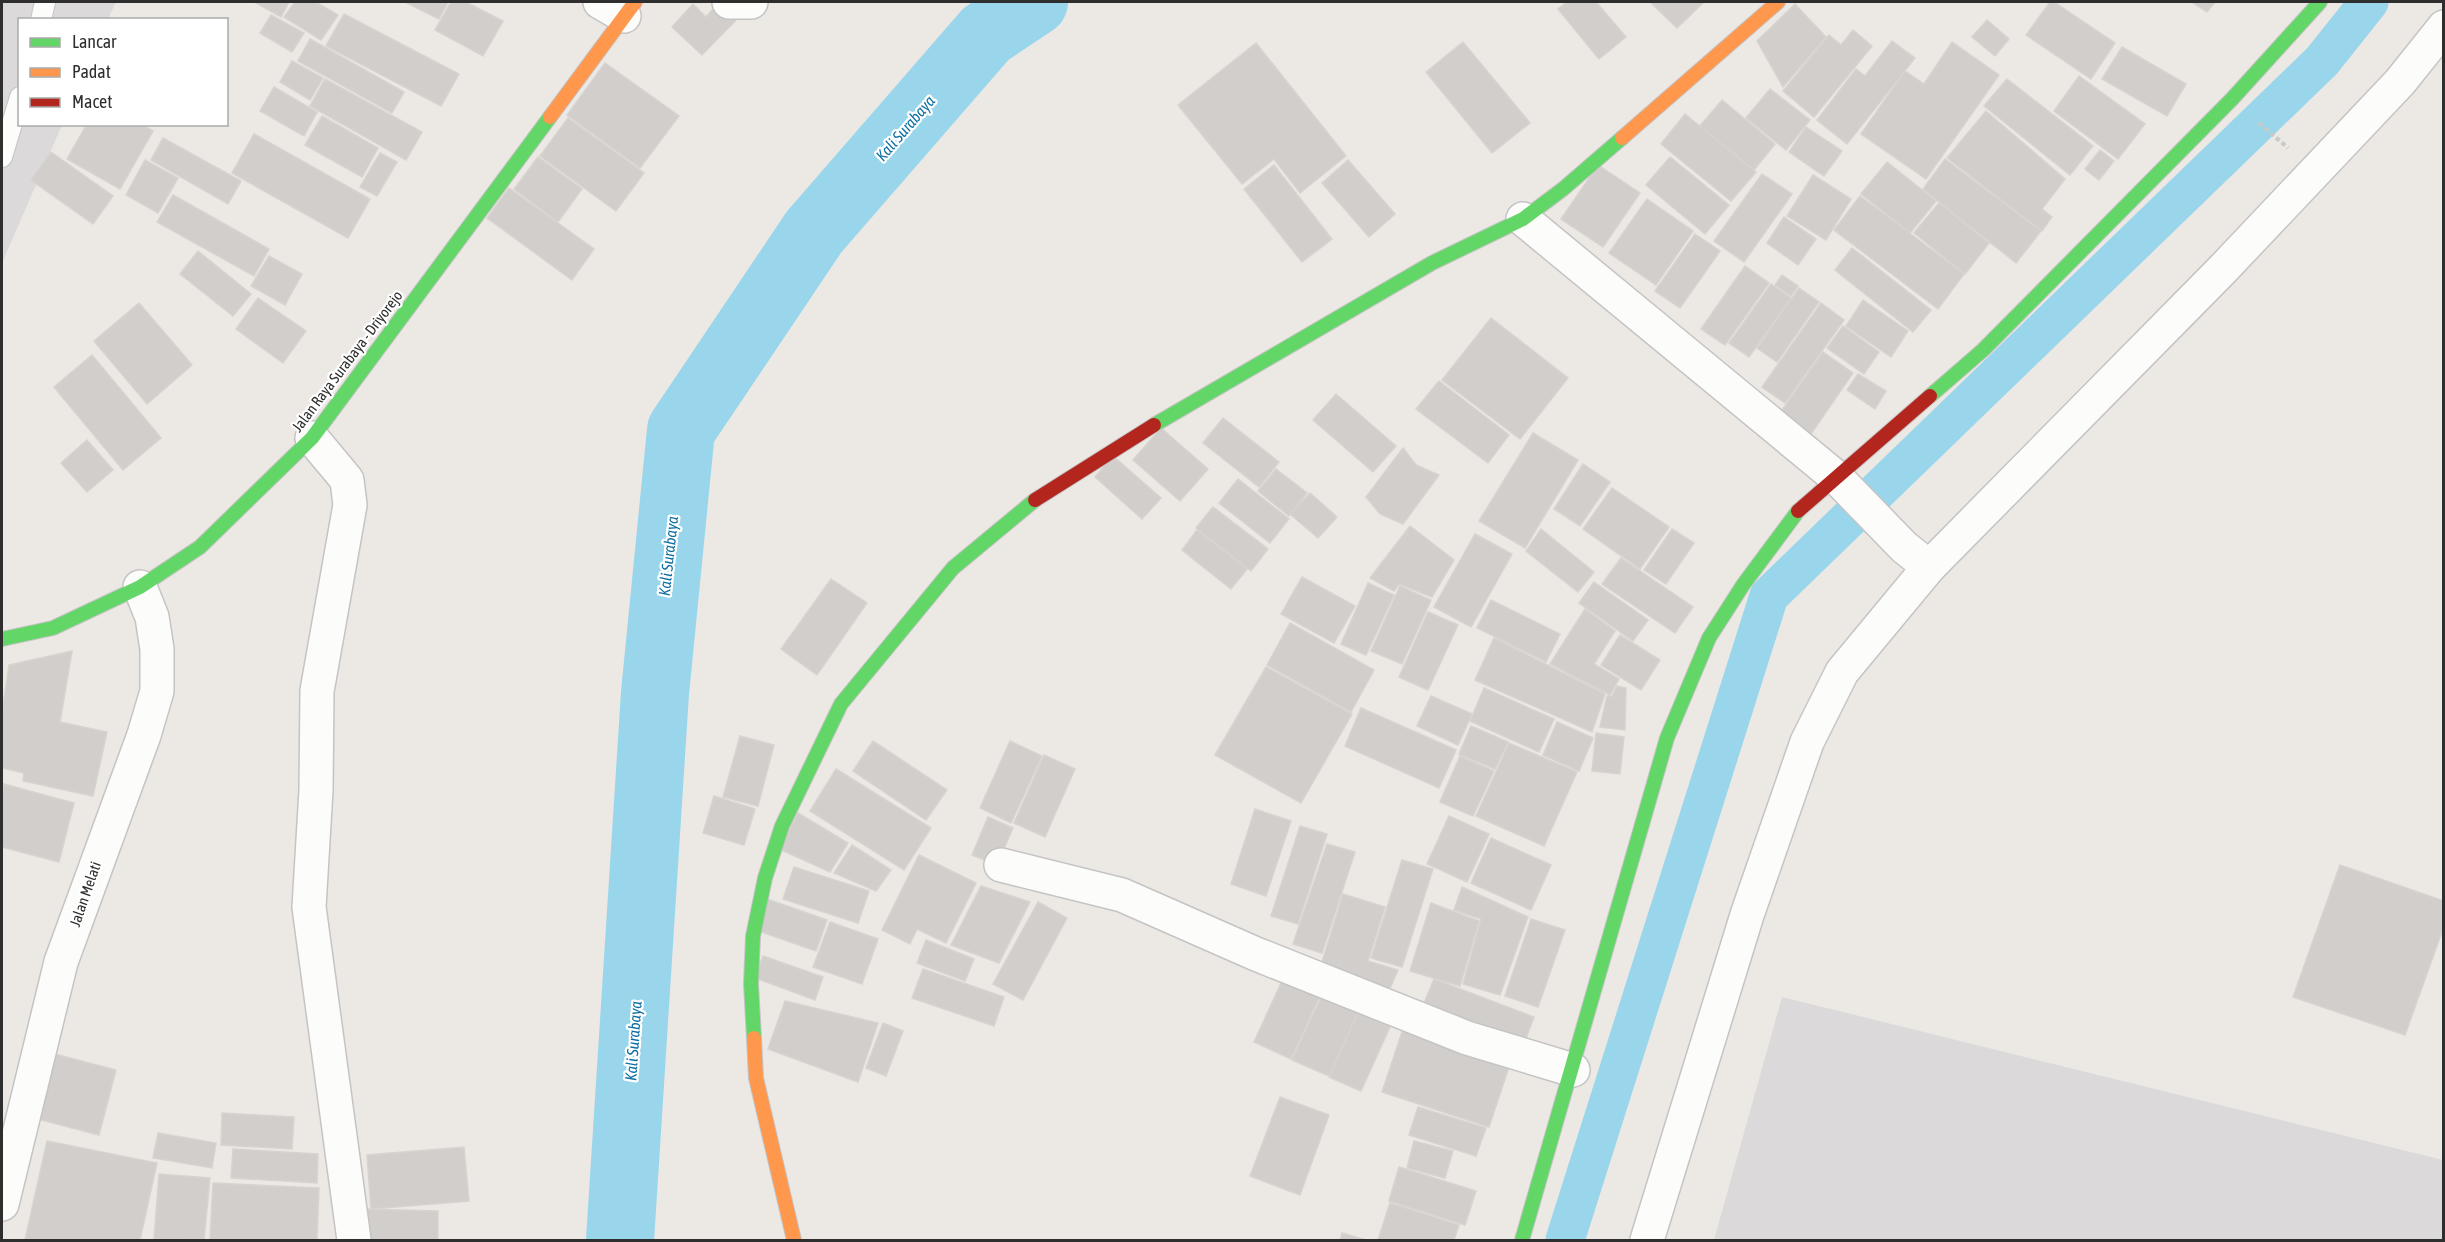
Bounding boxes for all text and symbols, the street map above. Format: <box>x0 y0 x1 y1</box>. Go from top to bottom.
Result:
legend <box>18 18 228 126</box>
text: Lancar <box>72 31 117 52</box>
text: Padat <box>72 61 111 82</box>
text: Macet <box>72 91 112 112</box>
water label: Kali Surabaya <box>872 91 939 165</box>
street label: Jalan Raya Surabaya - Driyorejo <box>288 287 406 435</box>
water label: Kali Surabaya <box>655 515 682 597</box>
street label: Jalan Melati <box>66 859 104 929</box>
water label: Kali Surabaya <box>621 1000 646 1082</box>

